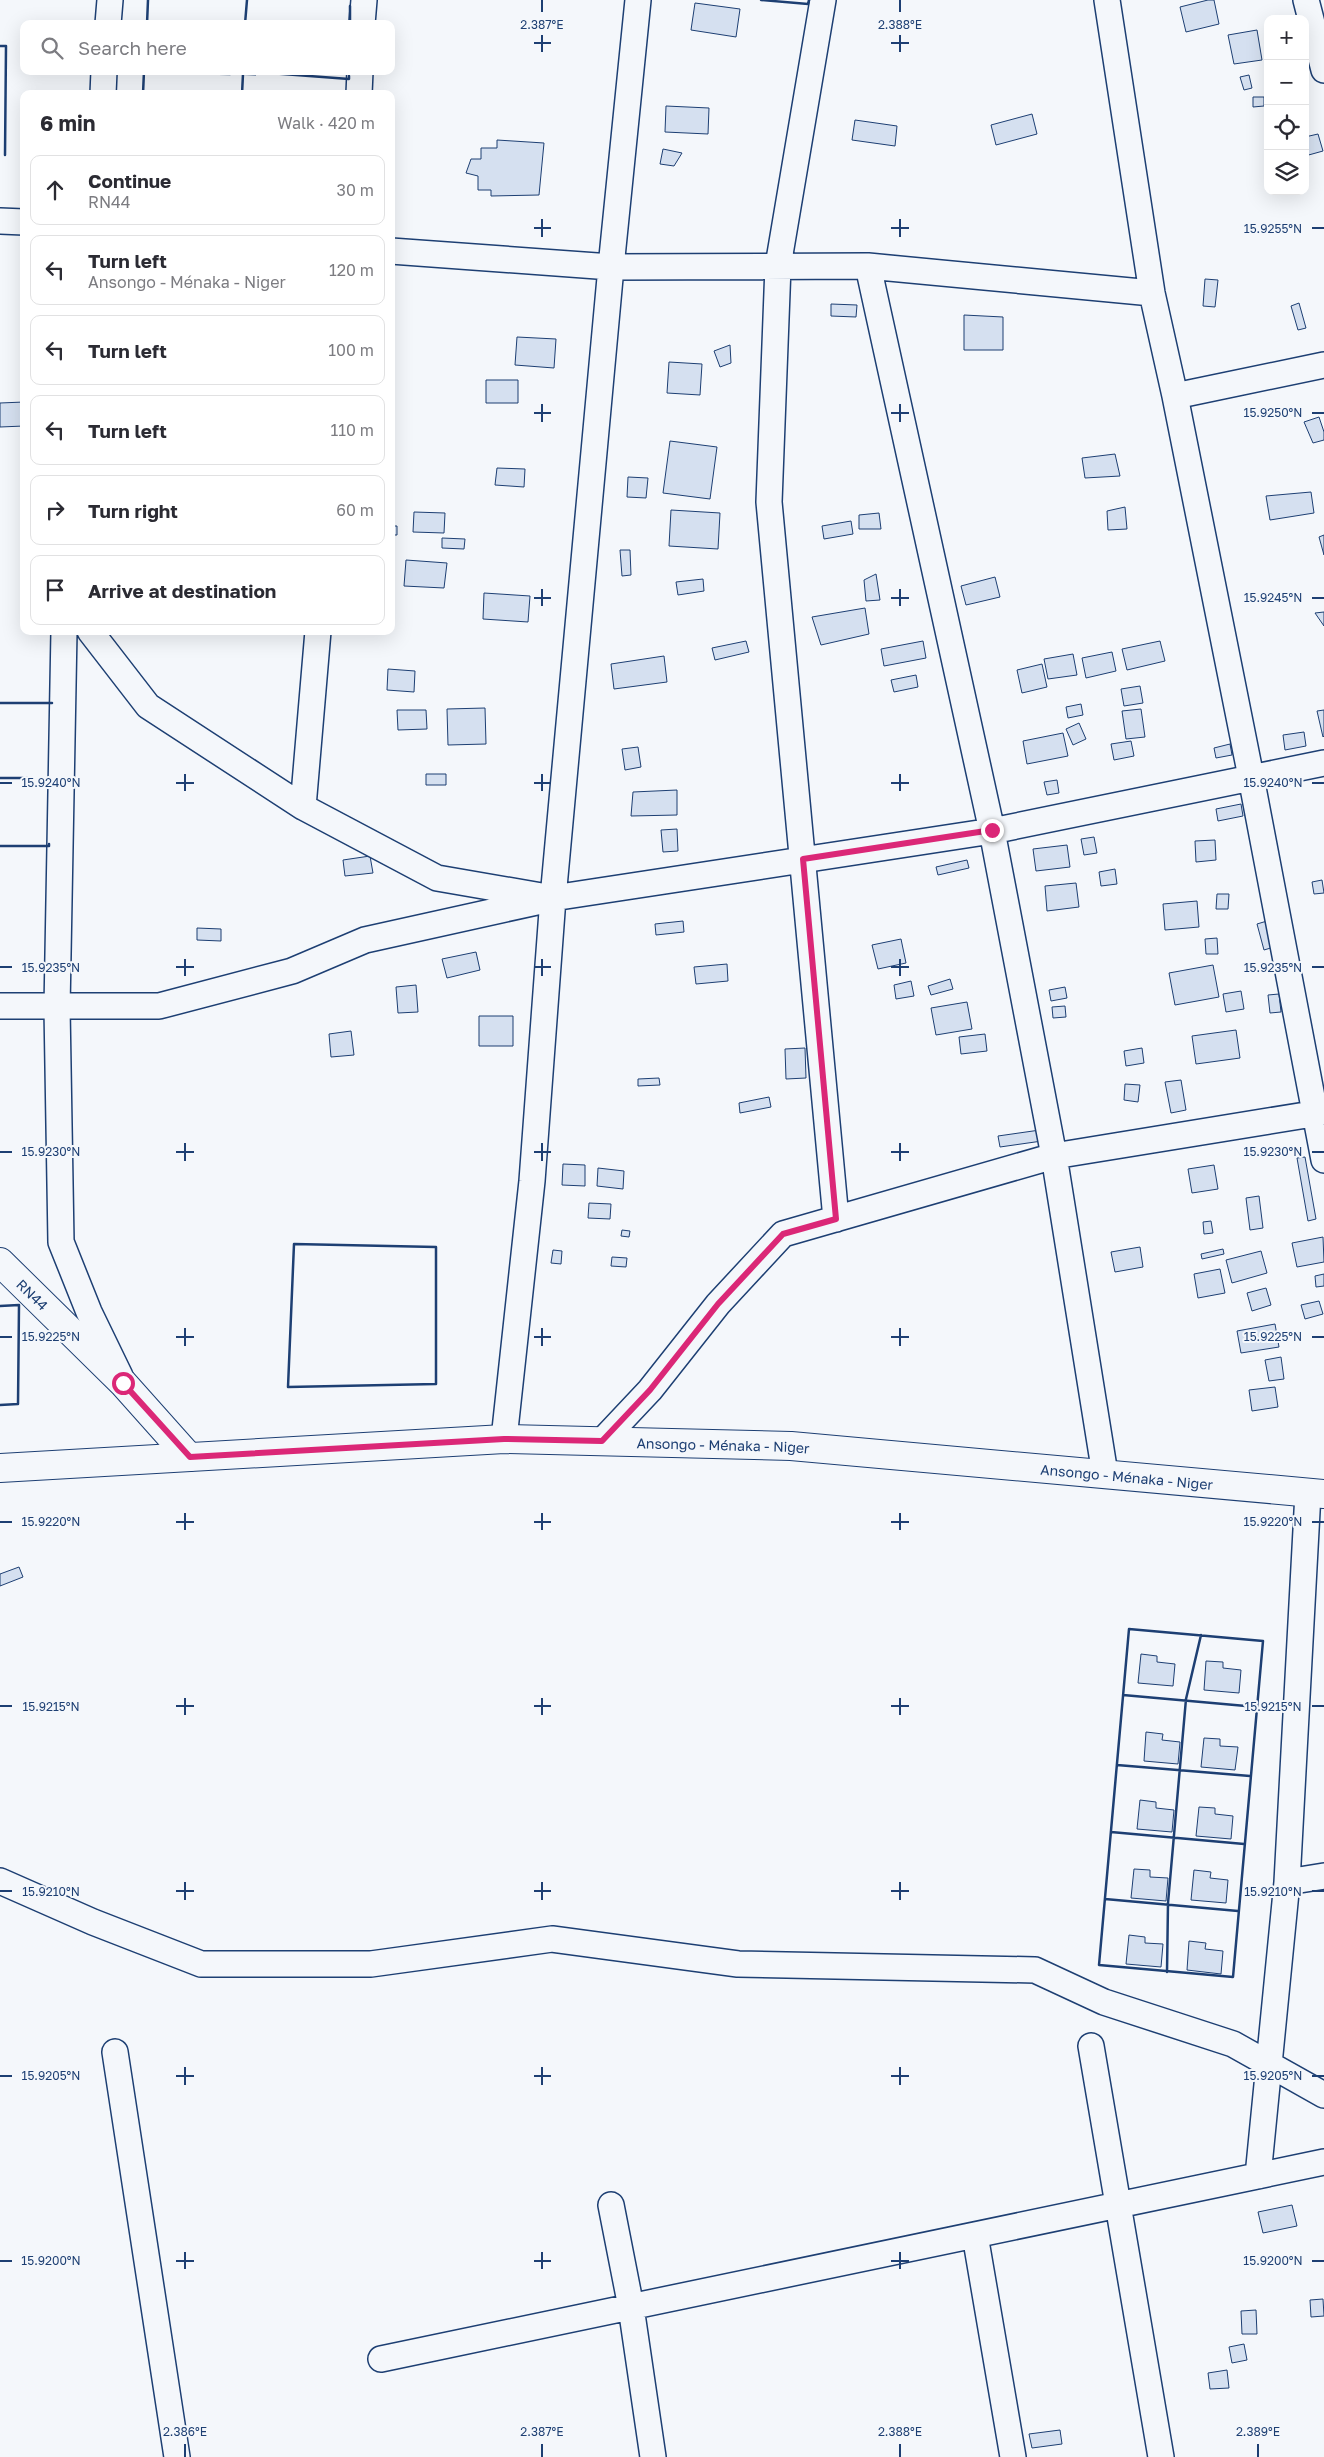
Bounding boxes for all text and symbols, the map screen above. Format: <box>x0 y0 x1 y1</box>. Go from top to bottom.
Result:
map controls <box>1264 15 1309 195</box>
button: + <box>1264 15 1309 60</box>
text: 2.387°E <box>520 17 564 32</box>
text: 2.388°E <box>878 17 922 32</box>
search box <box>20 20 395 75</box>
icon: search <box>38 34 66 62</box>
text: Search here <box>78 36 187 59</box>
button: − <box>1264 60 1309 105</box>
button: locate <box>1264 105 1309 150</box>
text: 6 min <box>40 110 95 136</box>
text: Walk · 420 m <box>277 113 375 133</box>
button: layers <box>1264 150 1309 195</box>
text: Continue <box>88 169 171 192</box>
icon: ahead <box>41 176 69 204</box>
text: 30 m <box>337 180 374 200</box>
text: RN44 <box>88 192 131 212</box>
text: 15.9255°N <box>1244 221 1302 236</box>
text: Turn left <box>88 249 167 272</box>
icon: left <box>41 256 69 284</box>
text: 120 m <box>329 260 374 280</box>
text: Ansongo - Ménaka - Niger <box>88 272 286 292</box>
icon: left <box>41 336 69 364</box>
text: Turn left <box>88 339 167 362</box>
text: 100 m <box>328 340 374 360</box>
text: 15.9250°N <box>1244 405 1302 420</box>
icon: left <box>41 416 69 444</box>
text: Turn left <box>88 419 167 442</box>
text: 110 m <box>330 420 374 440</box>
icon: right <box>41 496 69 524</box>
text: Turn right <box>88 499 178 522</box>
text: 60 m <box>336 500 374 520</box>
icon: arrive <box>41 576 69 604</box>
text: Arrive at destination <box>88 579 276 602</box>
text: 15.9245°N <box>1244 590 1302 605</box>
text: 15.9240°N <box>21 775 81 790</box>
text: 15.9240°N <box>1243 775 1303 790</box>
route end <box>981 819 1004 842</box>
text: 15.9235°N <box>22 960 80 975</box>
text: 15.9235°N <box>1244 960 1302 975</box>
text: 15.9230°N <box>22 1144 80 1159</box>
text: 15.9230°N <box>1244 1144 1302 1159</box>
street label: RN44 <box>14 1275 52 1313</box>
text: 15.9225°N <box>22 1329 80 1344</box>
text: 15.9225°N <box>1244 1329 1302 1344</box>
route start <box>112 1372 135 1395</box>
street label: Ansongo - Ménaka - Niger <box>636 1434 811 1456</box>
street label: Ansongo - Ménaka - Niger <box>1040 1460 1214 1493</box>
text: 15.9220°N <box>22 1514 80 1529</box>
text: 15.9220°N <box>1244 1514 1302 1529</box>
text: 15.9215°N <box>22 1699 80 1714</box>
text: 15.9215°N <box>1244 1699 1302 1714</box>
text: 15.9210°N <box>22 1884 80 1899</box>
text: 15.9210°N <box>1244 1884 1302 1899</box>
text: 15.9205°N <box>22 2068 80 2083</box>
text: 15.9205°N <box>1244 2068 1302 2083</box>
text: 15.9200°N <box>21 2253 81 2268</box>
text: 15.9200°N <box>1243 2253 1303 2268</box>
text: 2.386°E <box>163 2424 207 2439</box>
text: 2.387°E <box>520 2424 564 2439</box>
text: 2.388°E <box>878 2424 922 2439</box>
text: 2.389°E <box>1236 2424 1280 2439</box>

